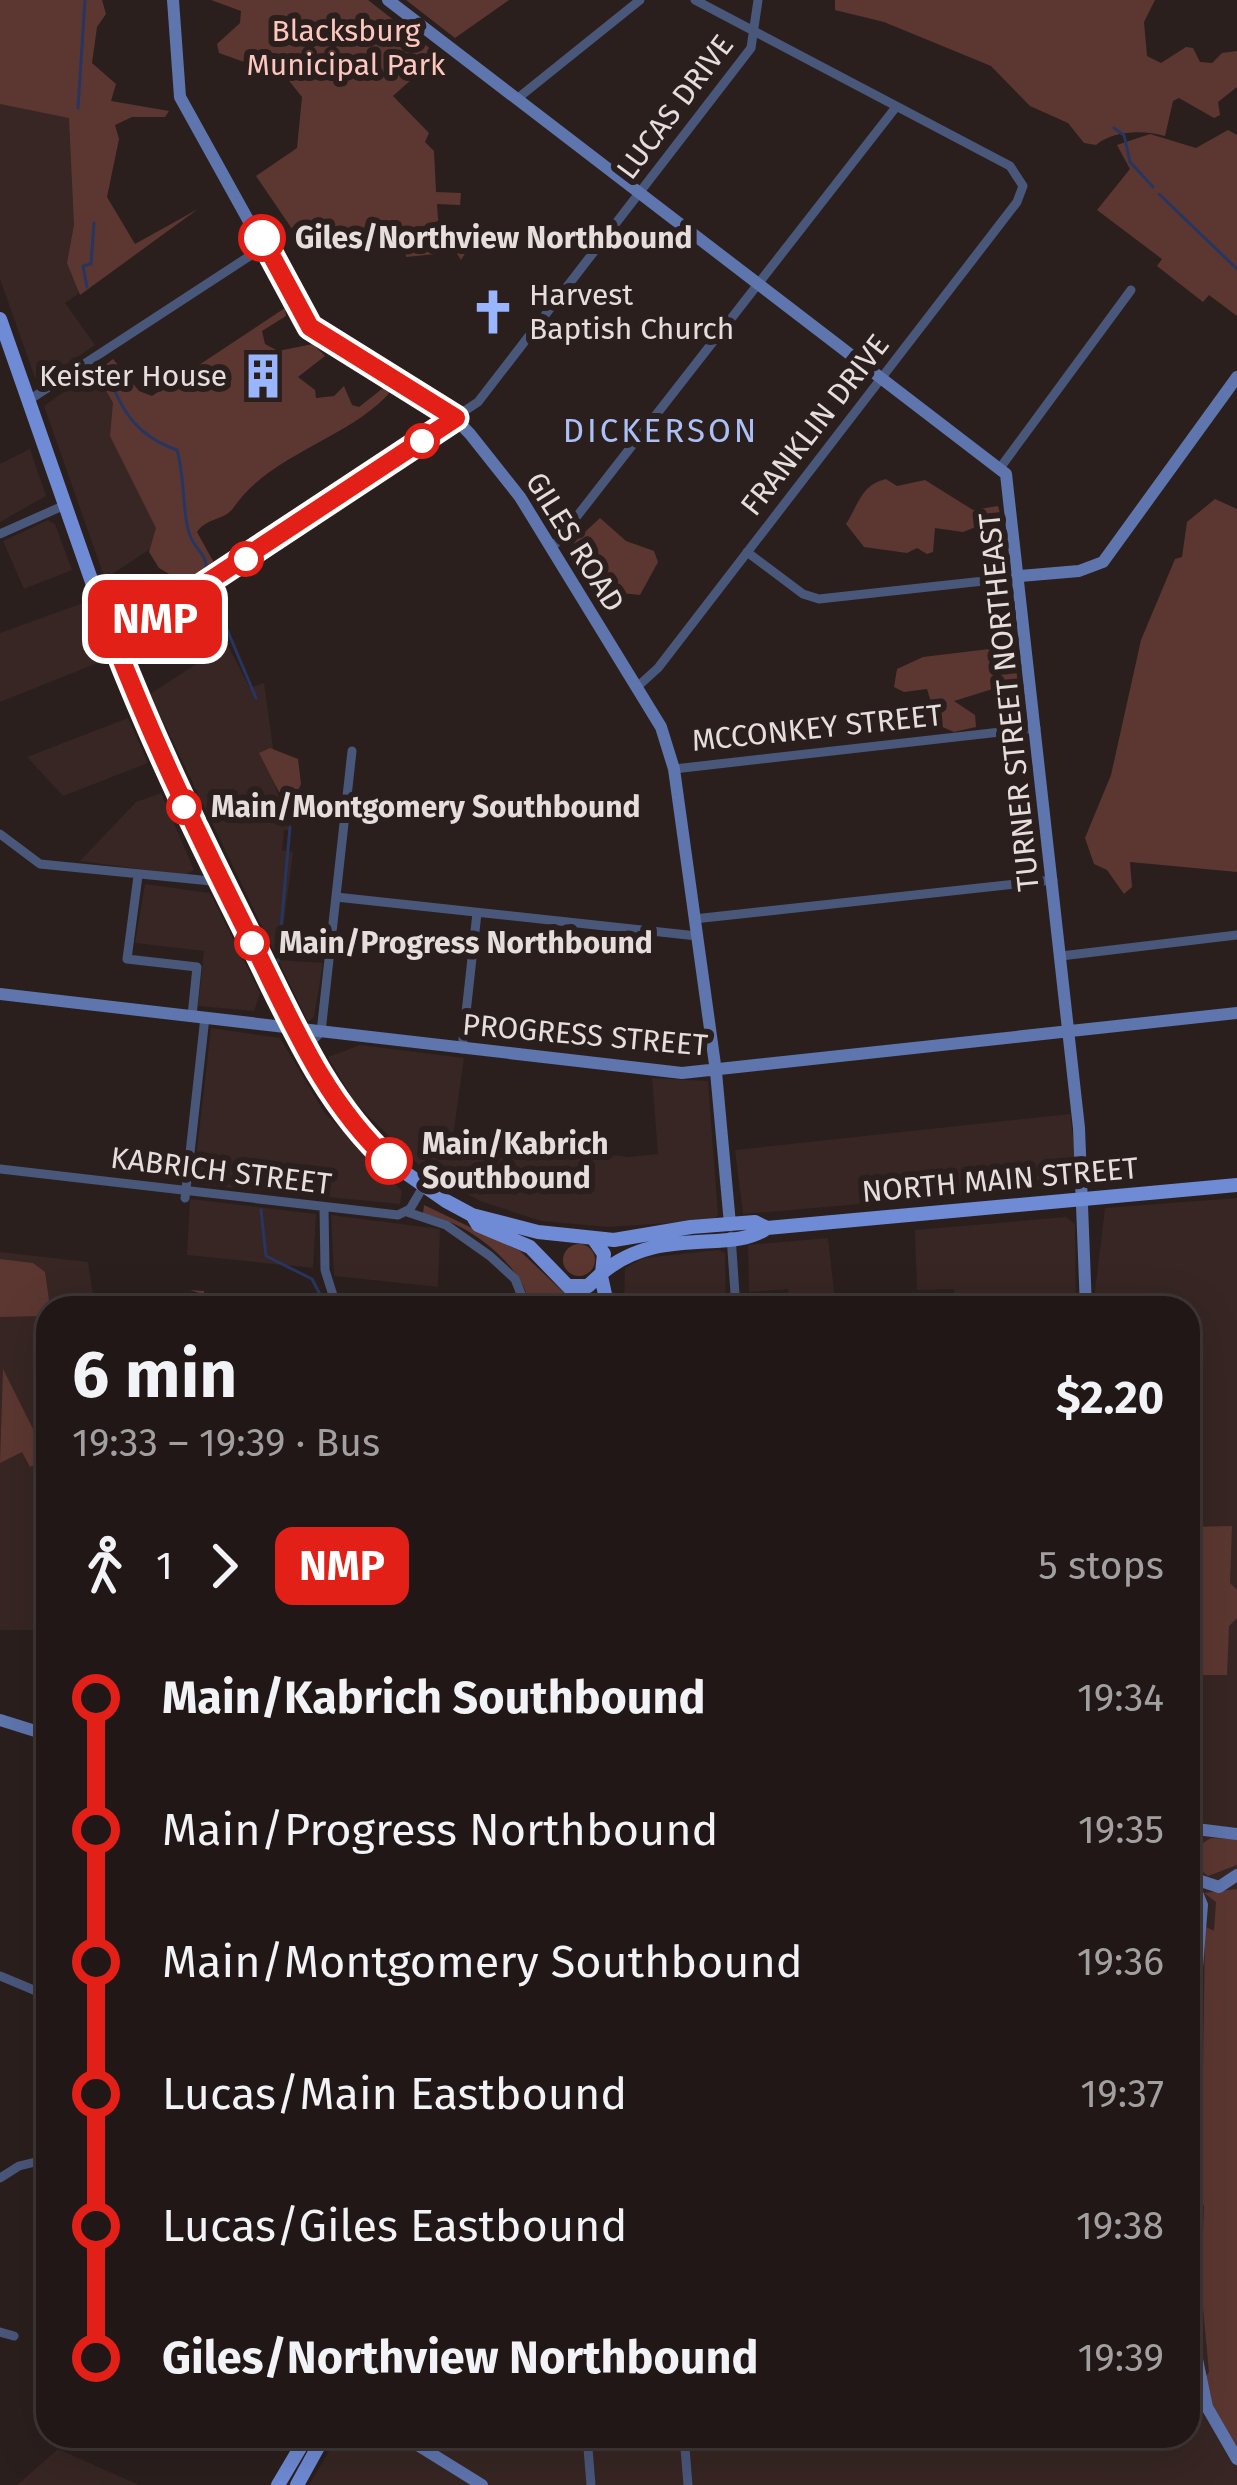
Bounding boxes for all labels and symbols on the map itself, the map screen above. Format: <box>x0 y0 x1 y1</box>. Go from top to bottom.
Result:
park label: Blacksburg Municipal Park <box>247 13 446 83</box>
street label: LUCAS DRIVE <box>609 28 741 186</box>
marker: Giles/Northview Northbound <box>240 216 284 260</box>
place label: Giles/Northview Northbound <box>295 220 693 256</box>
place label: Harvest Baptish Church <box>529 277 734 347</box>
church icon: Harvest Baptish Church <box>468 287 518 337</box>
street label: FRANKLIN DRIVE <box>733 327 897 523</box>
building icon: Keister House <box>238 351 288 401</box>
place label: Keister House <box>39 358 227 394</box>
district label: DICKERSON <box>563 411 759 451</box>
unlabelled marker <box>406 425 438 457</box>
street label: GILES ROAD <box>518 466 632 618</box>
street label: TURNER STREET NORTHEAST <box>971 511 1047 893</box>
unlabelled marker <box>230 543 262 575</box>
line badge: NMP <box>86 580 224 658</box>
street label: MCCONKEY STREET <box>690 697 945 759</box>
place label: Main/Montgomery Southbound <box>211 789 641 825</box>
marker: Main/Montgomery Southbound <box>168 791 200 823</box>
place label: Main/Progress Northbound <box>279 925 653 961</box>
marker: Main/Progress Northbound <box>236 927 268 959</box>
street label: PROGRESS STREET <box>461 1006 710 1064</box>
place label: Main/Kabrich Southbound <box>422 1126 609 1196</box>
marker: Main/Kabrich Southbound <box>367 1139 411 1183</box>
street label: KABRICH STREET <box>109 1140 334 1202</box>
street label: NORTH MAIN STREET <box>860 1150 1140 1210</box>

